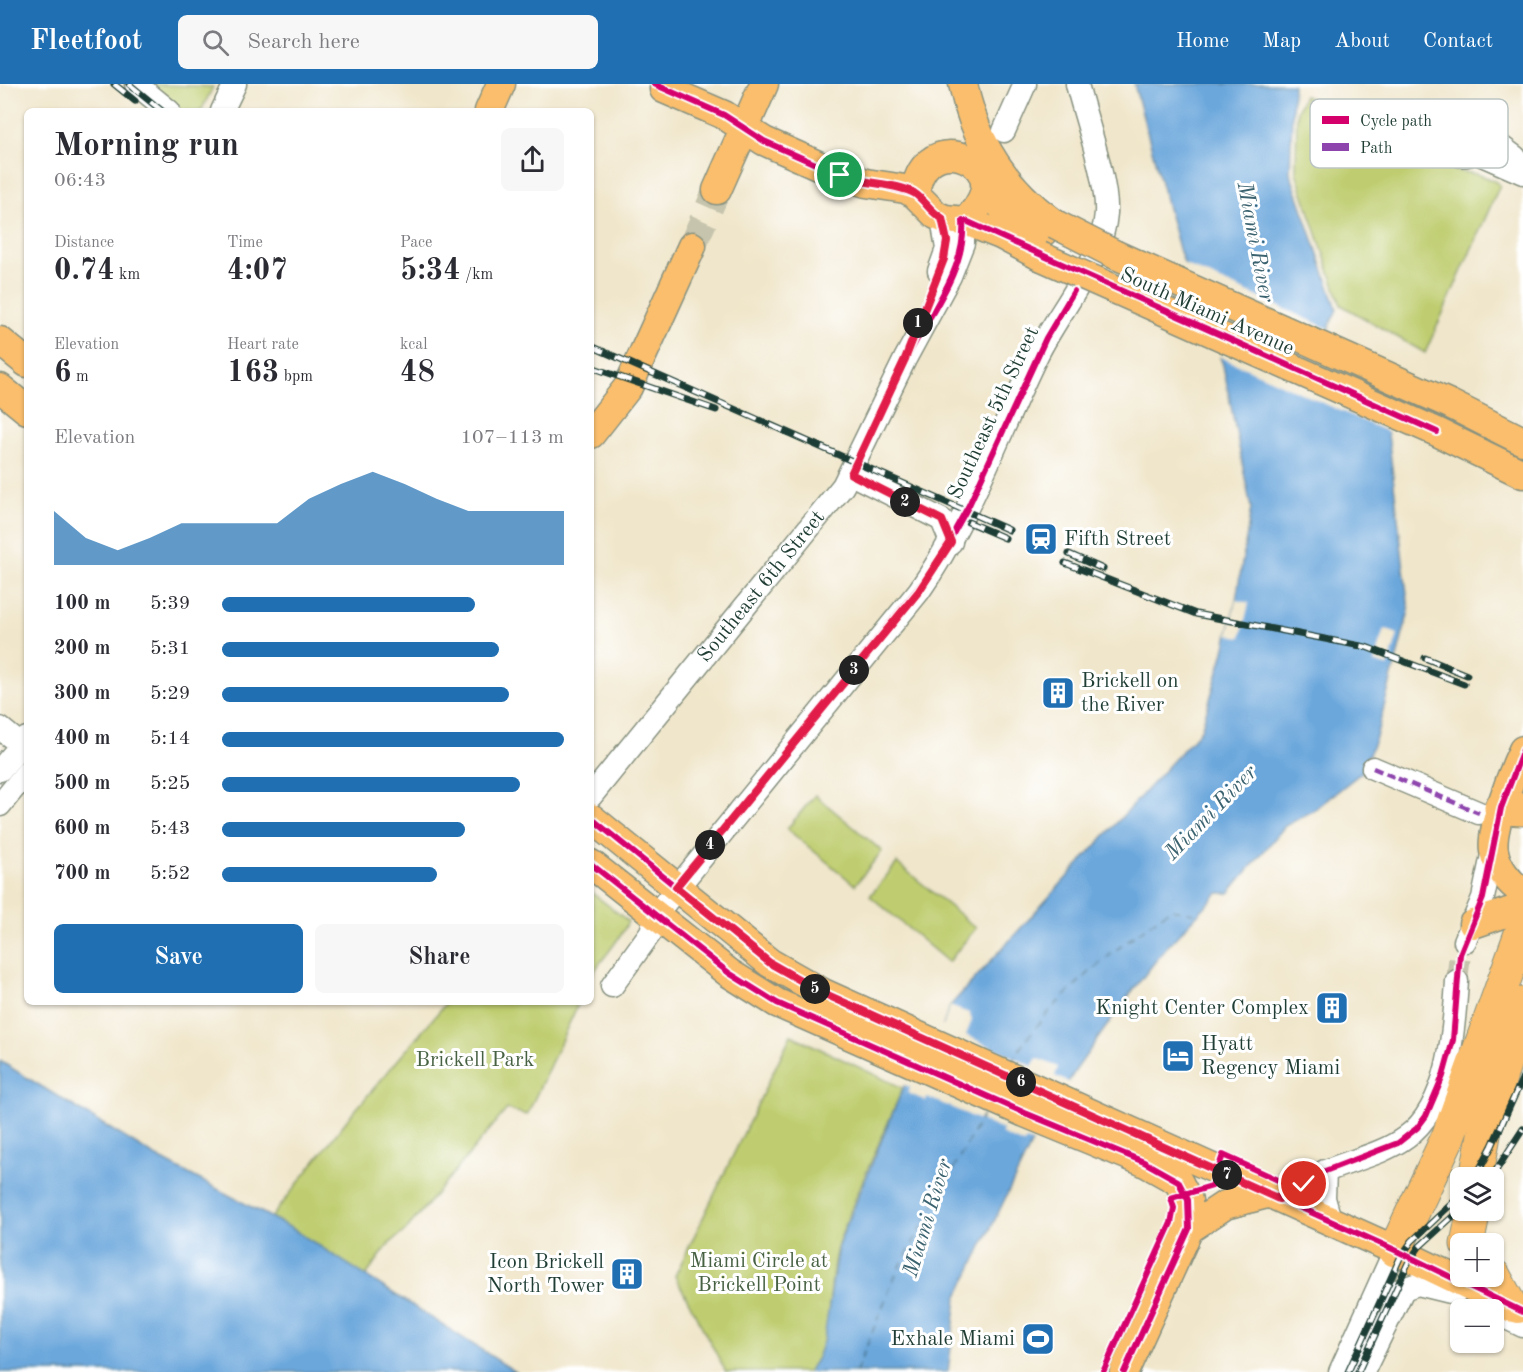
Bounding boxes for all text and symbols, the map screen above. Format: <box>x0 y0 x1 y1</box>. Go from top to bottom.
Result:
search box <box>178 15 598 69</box>
icon: search <box>199 26 232 59</box>
text: Fleetfoot <box>30 28 142 56</box>
text: Search here <box>247 31 360 53</box>
text: Home <box>1176 31 1229 52</box>
text: Map <box>1262 31 1301 52</box>
text: About <box>1334 31 1390 52</box>
text: Contact <box>1423 31 1493 52</box>
legend <box>1310 99 1508 168</box>
text: Cycle path <box>1360 114 1432 130</box>
button: share <box>501 128 564 191</box>
text: Morning run <box>54 130 239 163</box>
text: Path <box>1360 141 1393 157</box>
pin <box>814 149 865 200</box>
icon: arrive <box>823 158 856 191</box>
text: 06:43 <box>54 171 106 191</box>
water label: Miami River <box>1232 179 1278 305</box>
text: Distance <box>54 235 114 251</box>
text: Time <box>227 235 263 251</box>
text: Pace <box>400 235 432 251</box>
text: 0.74 <box>54 256 115 286</box>
text: 4:07 <box>227 256 288 286</box>
text: 5:34 <box>400 256 461 286</box>
street label: South Miami Avenue <box>1117 264 1297 360</box>
text: km <box>115 267 140 283</box>
text: /km <box>461 267 493 283</box>
pin: 1 <box>903 308 933 338</box>
text: 1 <box>913 315 923 331</box>
street label: Southeast 5th Street <box>945 323 1043 503</box>
text: Elevation <box>54 337 119 353</box>
text: Heart rate <box>227 337 299 353</box>
text: kcal <box>400 337 428 353</box>
text: 6 <box>54 358 71 388</box>
text: 163 <box>227 358 279 388</box>
text: 48 <box>400 358 435 388</box>
text: m <box>71 369 89 385</box>
text: bpm <box>279 369 313 385</box>
text: Elevation <box>54 428 135 448</box>
text: 107–113 m <box>461 428 564 448</box>
pin: 2 <box>890 487 920 517</box>
text: 2 <box>900 494 910 510</box>
street label: Southeast 6th Street <box>694 507 829 666</box>
station icon: Fifth Street <box>1023 521 1059 557</box>
place label: Fifth Street <box>1064 529 1171 550</box>
text: 100 m <box>54 594 110 614</box>
text: 5:39 <box>150 594 190 614</box>
text: 200 m <box>54 639 110 659</box>
text: 5:31 <box>150 639 190 659</box>
pin: 3 <box>839 655 869 685</box>
text: 3 <box>849 662 859 678</box>
place label: Brickell on the River <box>1081 671 1178 716</box>
building icon: Brickell on the River <box>1040 675 1076 711</box>
text: 300 m <box>54 684 110 704</box>
text: 5:29 <box>150 684 190 704</box>
text: 400 m <box>54 729 110 749</box>
text: 5:14 <box>150 729 190 749</box>
water label: Miami River <box>1160 761 1262 865</box>
text: 500 m <box>54 774 110 794</box>
text: 5:25 <box>150 774 190 794</box>
text: 600 m <box>54 819 110 839</box>
text: 5:43 <box>150 819 190 839</box>
pin: 4 <box>695 830 725 860</box>
text: 4 <box>705 837 715 853</box>
text: 700 m <box>54 864 110 884</box>
text: 5:52 <box>150 864 190 884</box>
button: Save <box>54 924 303 993</box>
button: Share <box>315 924 564 993</box>
pin: 5 <box>800 974 830 1004</box>
text: 5 <box>810 981 820 997</box>
building icon: Knight Center Complex <box>1314 990 1350 1026</box>
place label: Knight Center Complex <box>1095 998 1309 1019</box>
place label: Hyatt Regency Miami <box>1201 1034 1340 1079</box>
hotel icon: Hyatt Regency Miami <box>1160 1038 1196 1074</box>
park label: Brickell Park <box>416 1050 535 1071</box>
pin: 6 <box>1006 1067 1036 1097</box>
text: 6 <box>1016 1074 1026 1090</box>
water label: Miami River <box>899 1156 957 1281</box>
pin <box>1278 1158 1329 1209</box>
pin: 7 <box>1212 1160 1242 1190</box>
text: 7 <box>1222 1167 1232 1183</box>
icon: check <box>1287 1167 1320 1200</box>
map controls <box>1450 1167 1504 1353</box>
button: layers <box>1450 1167 1504 1221</box>
button: + <box>1450 1233 1504 1287</box>
park label: Miami Circle at Brickell Point <box>690 1251 828 1296</box>
place label: Icon Brickell North Tower <box>487 1252 604 1297</box>
building icon: Icon Brickell North Tower <box>609 1256 645 1292</box>
button: − <box>1450 1299 1504 1353</box>
sports icon: Exhale Miami <box>1020 1321 1056 1357</box>
place label: Exhale Miami <box>891 1329 1015 1350</box>

